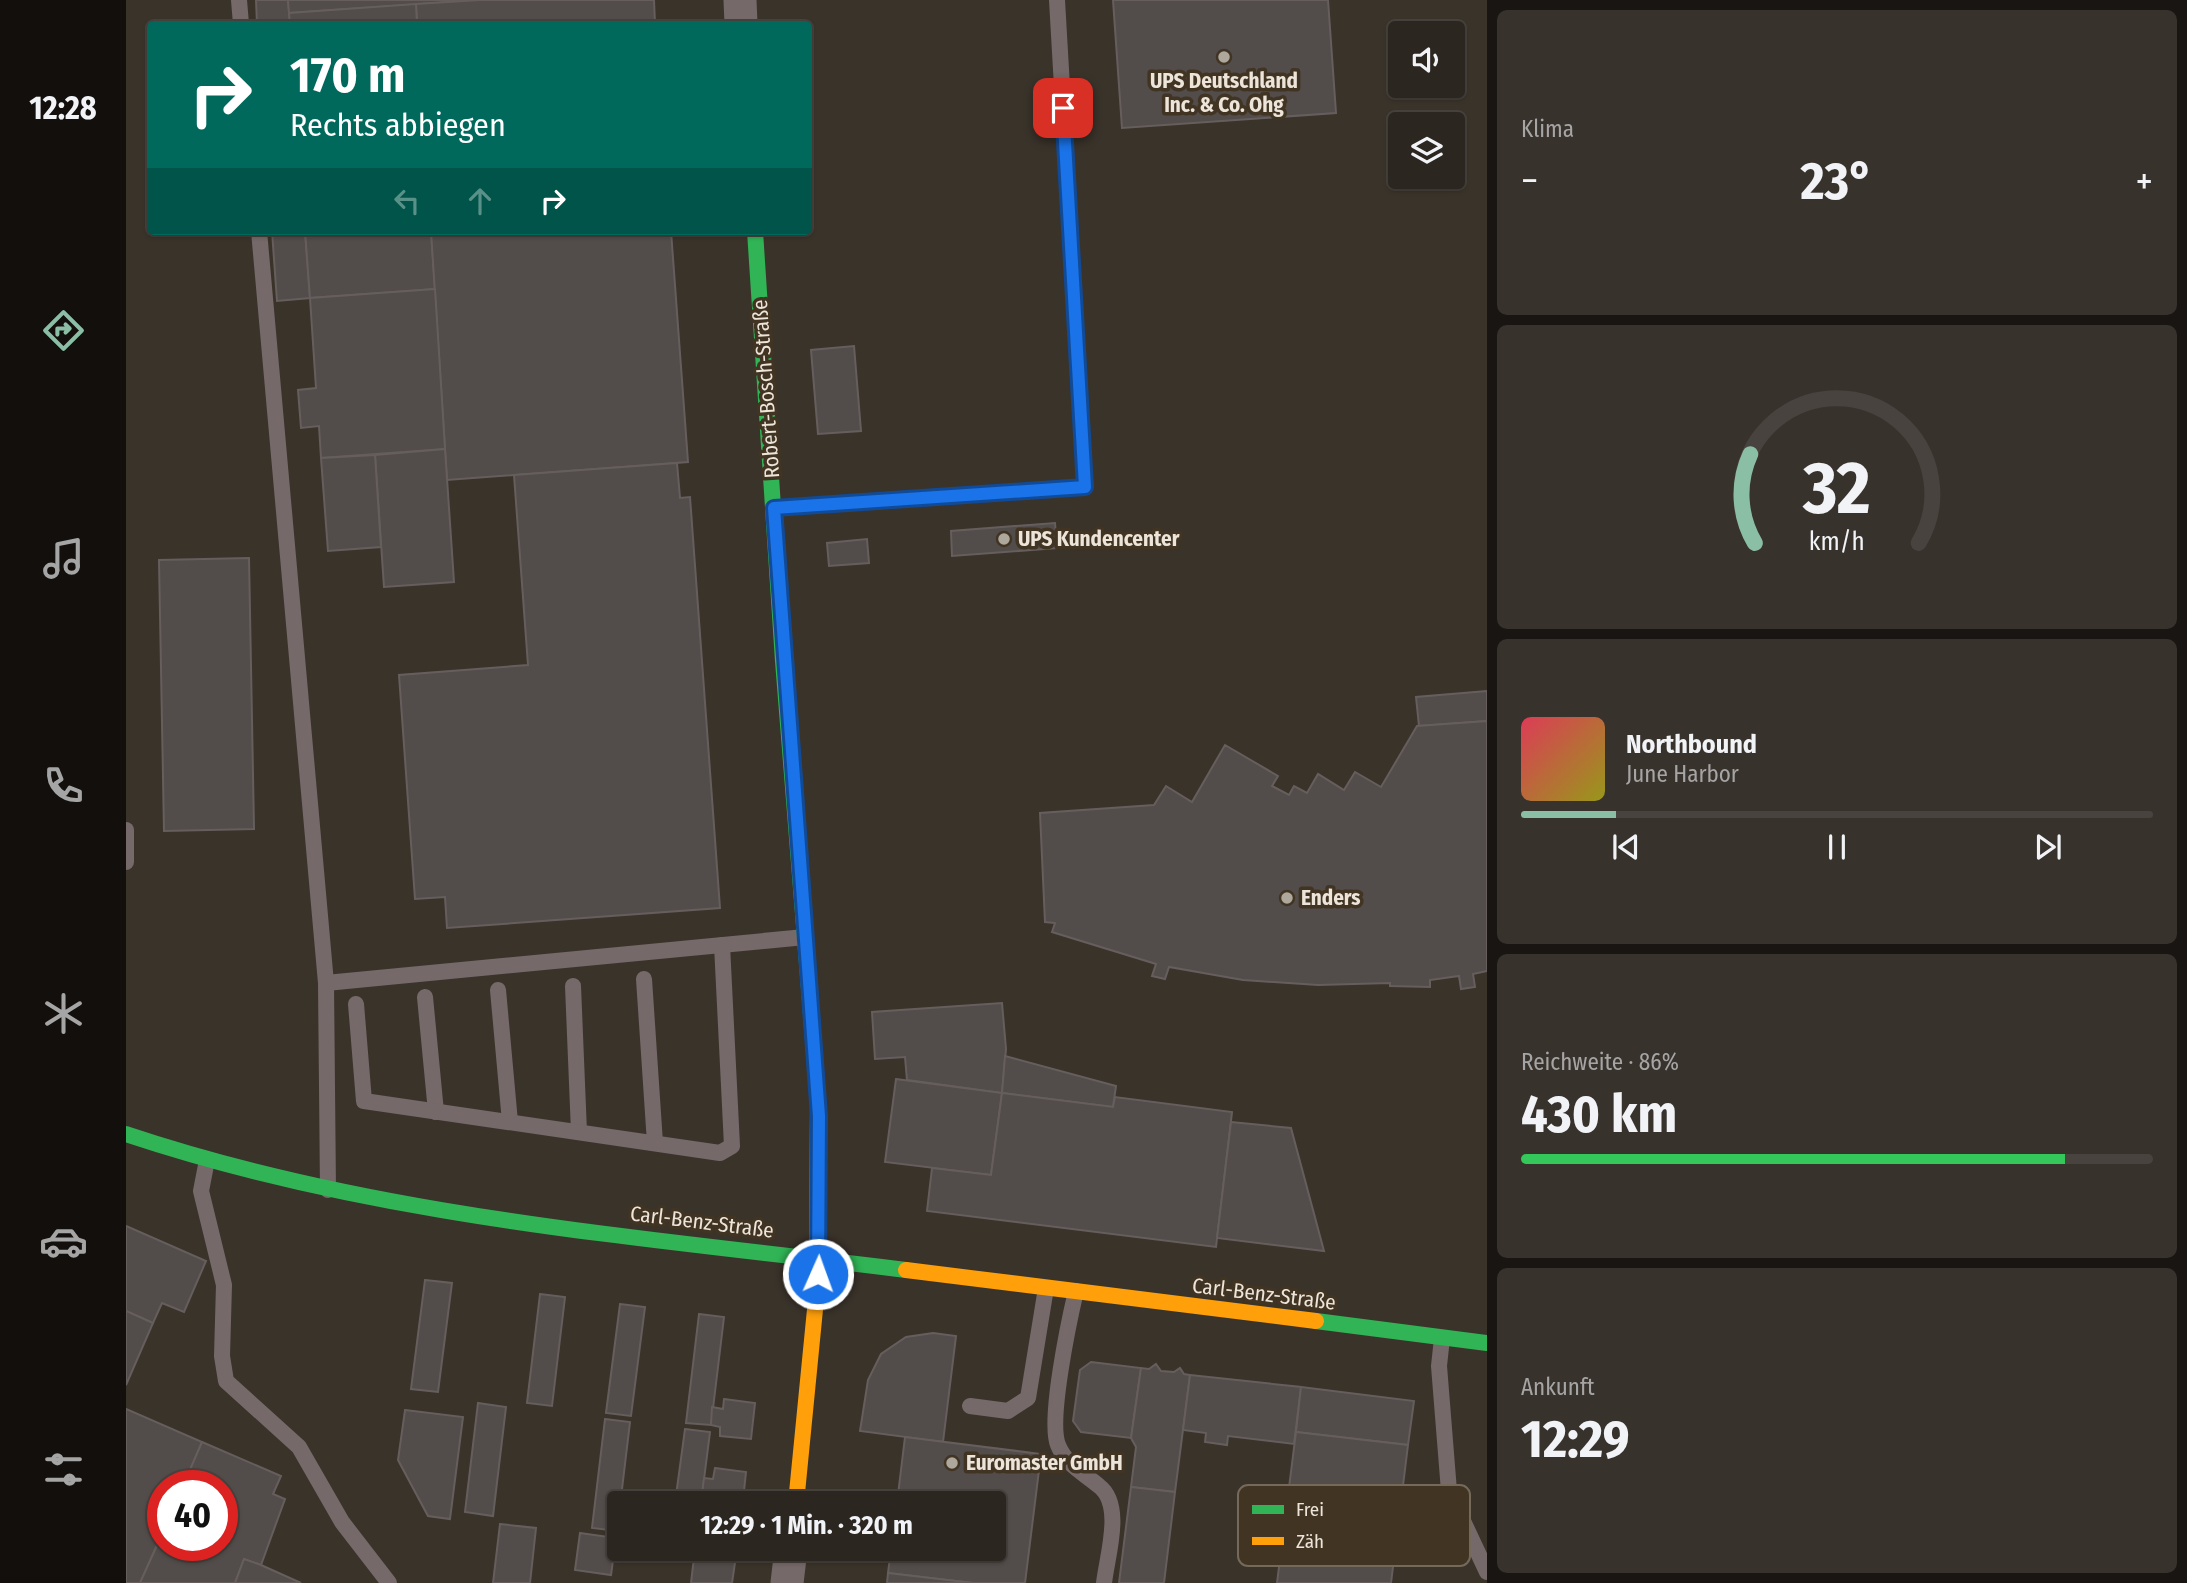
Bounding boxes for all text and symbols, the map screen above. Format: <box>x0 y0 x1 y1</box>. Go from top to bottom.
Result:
map controls <box>1388 21 1465 189</box>
button: sound <box>1388 21 1465 98</box>
text: 170 m <box>290 46 406 105</box>
icon: right <box>175 49 266 140</box>
marker: UPS Deutschland Inc. & Co. Ohg <box>1216 49 1232 65</box>
place label: UPS Deutschland Inc. & Co. Ohg <box>1150 68 1298 118</box>
pin <box>1033 78 1093 138</box>
text: 12:28 <box>29 89 97 127</box>
icon: arrive <box>1044 89 1082 127</box>
text: Rechts abbiegen <box>290 106 506 144</box>
button: layers <box>1388 112 1465 189</box>
text: Klima <box>1521 115 1574 143</box>
text: 23° <box>1800 150 1873 213</box>
text: − <box>1521 158 1538 204</box>
text: + <box>2136 158 2153 204</box>
icon: left <box>388 182 426 220</box>
icon: ahead <box>461 182 499 220</box>
icon: right <box>534 182 572 220</box>
street label: Robert-Bosch-Straße <box>747 299 785 479</box>
icon: directions <box>39 306 88 355</box>
text: 32 <box>1802 445 1871 532</box>
place label: UPS Kundencenter <box>1018 526 1180 552</box>
text: km/h <box>1809 527 1865 557</box>
marker: UPS Kundencenter <box>996 531 1012 547</box>
icon: music <box>39 534 88 583</box>
text: Northbound <box>1626 729 1757 760</box>
text: June Harbor <box>1626 760 1739 788</box>
icon: phone <box>39 761 88 810</box>
icon: previous <box>1607 828 1645 866</box>
icon: pause <box>1818 828 1856 866</box>
icon: next <box>2029 828 2067 866</box>
place label: Enders <box>1301 885 1361 911</box>
marker: Enders <box>1279 890 1295 906</box>
icon: climate <box>39 989 88 1038</box>
text: Reichweite · 86% <box>1521 1048 1679 1076</box>
text: 430 km <box>1521 1083 1677 1146</box>
street label: Carl-Benz-Straße <box>629 1200 775 1244</box>
icon: car <box>39 1217 88 1266</box>
position arrow <box>781 1237 855 1311</box>
street label: Carl-Benz-Straße <box>1191 1272 1337 1316</box>
text: Ankunft <box>1521 1373 1595 1401</box>
text: 12:29 <box>1521 1408 1630 1471</box>
icon: filters <box>39 1445 88 1494</box>
place label: Euromaster GmbH <box>966 1450 1123 1476</box>
marker: Euromaster GmbH <box>944 1455 960 1471</box>
speed limit sign: 40 <box>147 1470 238 1561</box>
legend <box>1238 1485 1470 1566</box>
text: Frei <box>1296 1498 1324 1521</box>
text: 12:29 · 1 Min. · 320 m <box>700 1510 913 1541</box>
text: Zäh <box>1296 1530 1324 1553</box>

